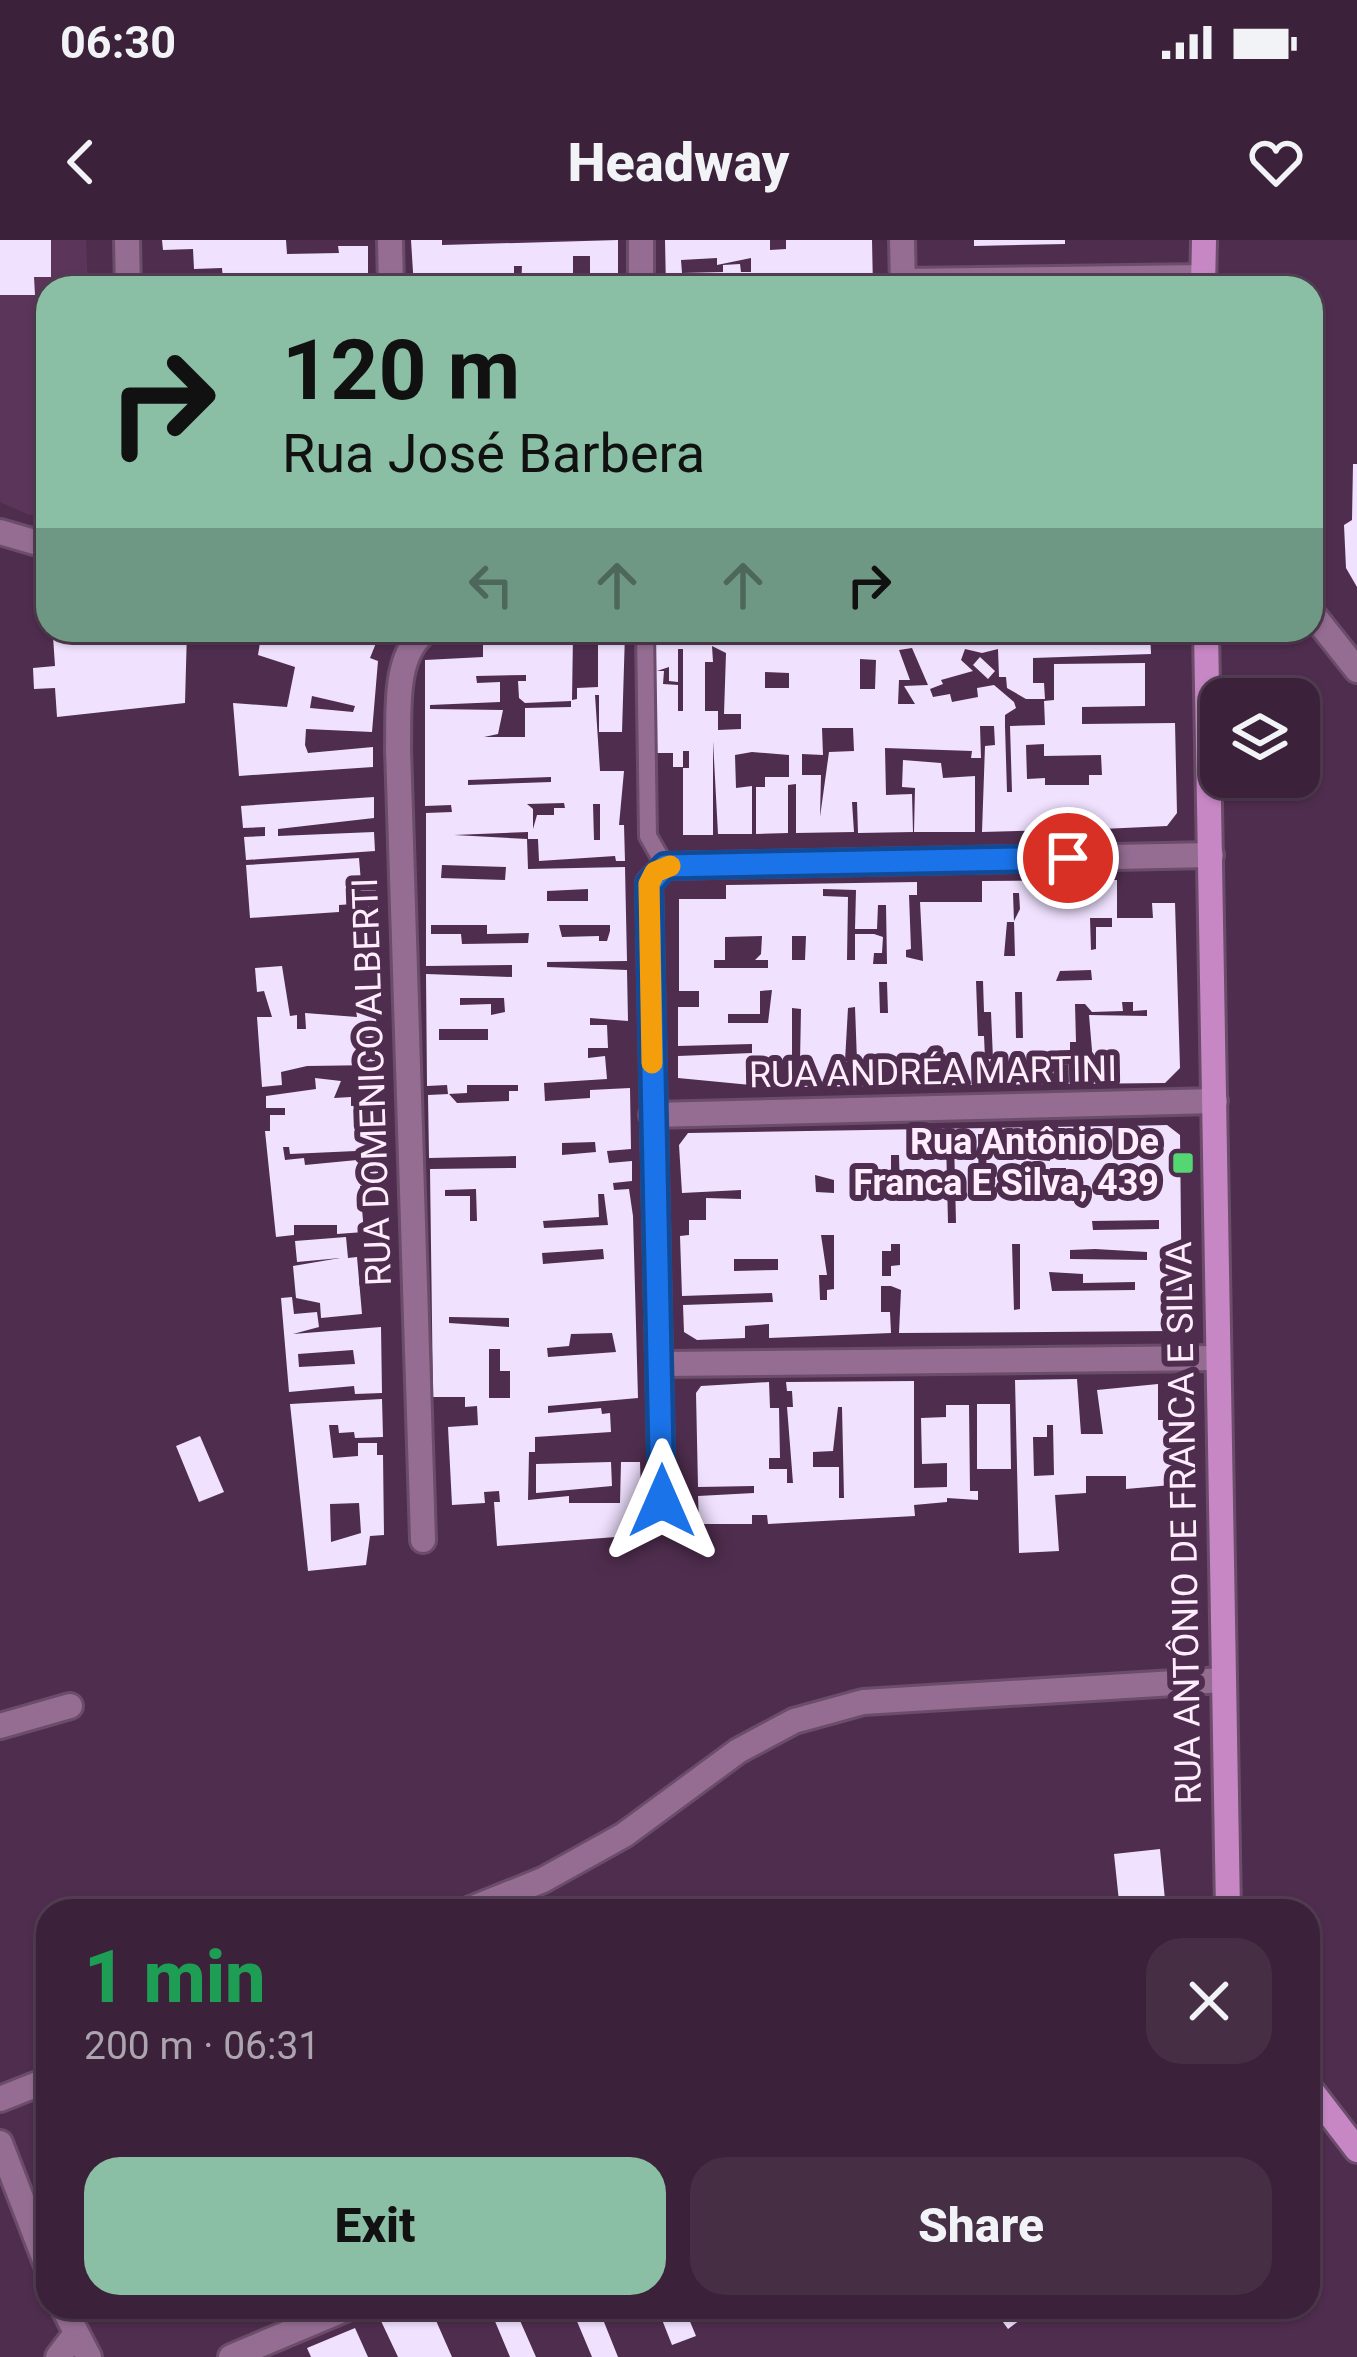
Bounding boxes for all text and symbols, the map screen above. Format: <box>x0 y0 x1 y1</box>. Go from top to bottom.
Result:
text: 06:30 <box>60 16 176 69</box>
icon: back <box>48 129 114 195</box>
icon: heart <box>1243 129 1309 195</box>
text: Headway <box>568 131 789 194</box>
text: 120 m <box>282 321 520 420</box>
icon: right <box>84 324 240 480</box>
text: Rua José Barbera <box>282 422 705 485</box>
icon: left <box>458 552 524 618</box>
icon: ahead <box>584 552 650 618</box>
icon: ahead <box>710 552 776 618</box>
icon: right <box>836 552 902 618</box>
map controls <box>1200 678 1320 798</box>
button: layers <box>1200 678 1320 798</box>
pin <box>1017 807 1119 909</box>
icon: arrive <box>1035 825 1101 891</box>
street label: RUA DOMENICO ALBERTI <box>344 877 400 1287</box>
street label: RUA ANDRÉA MARTINI <box>749 1047 1117 1096</box>
place label: Rua Antônio De Franca E Silva, 439 <box>853 1121 1159 1204</box>
marker: Rua Antônio De Franca E Silva, 439 <box>1170 1150 1196 1176</box>
street label: RUA ANTÔNIO DE FRANCA E SILVA <box>1157 1241 1210 1805</box>
position arrow <box>599 1438 725 1564</box>
text: 1 min <box>84 1935 266 2020</box>
button: close <box>1146 1938 1272 2064</box>
text: 200 m · 06:31 <box>84 2023 320 2069</box>
button: Exit <box>84 2157 666 2295</box>
button: Share <box>690 2157 1272 2295</box>

